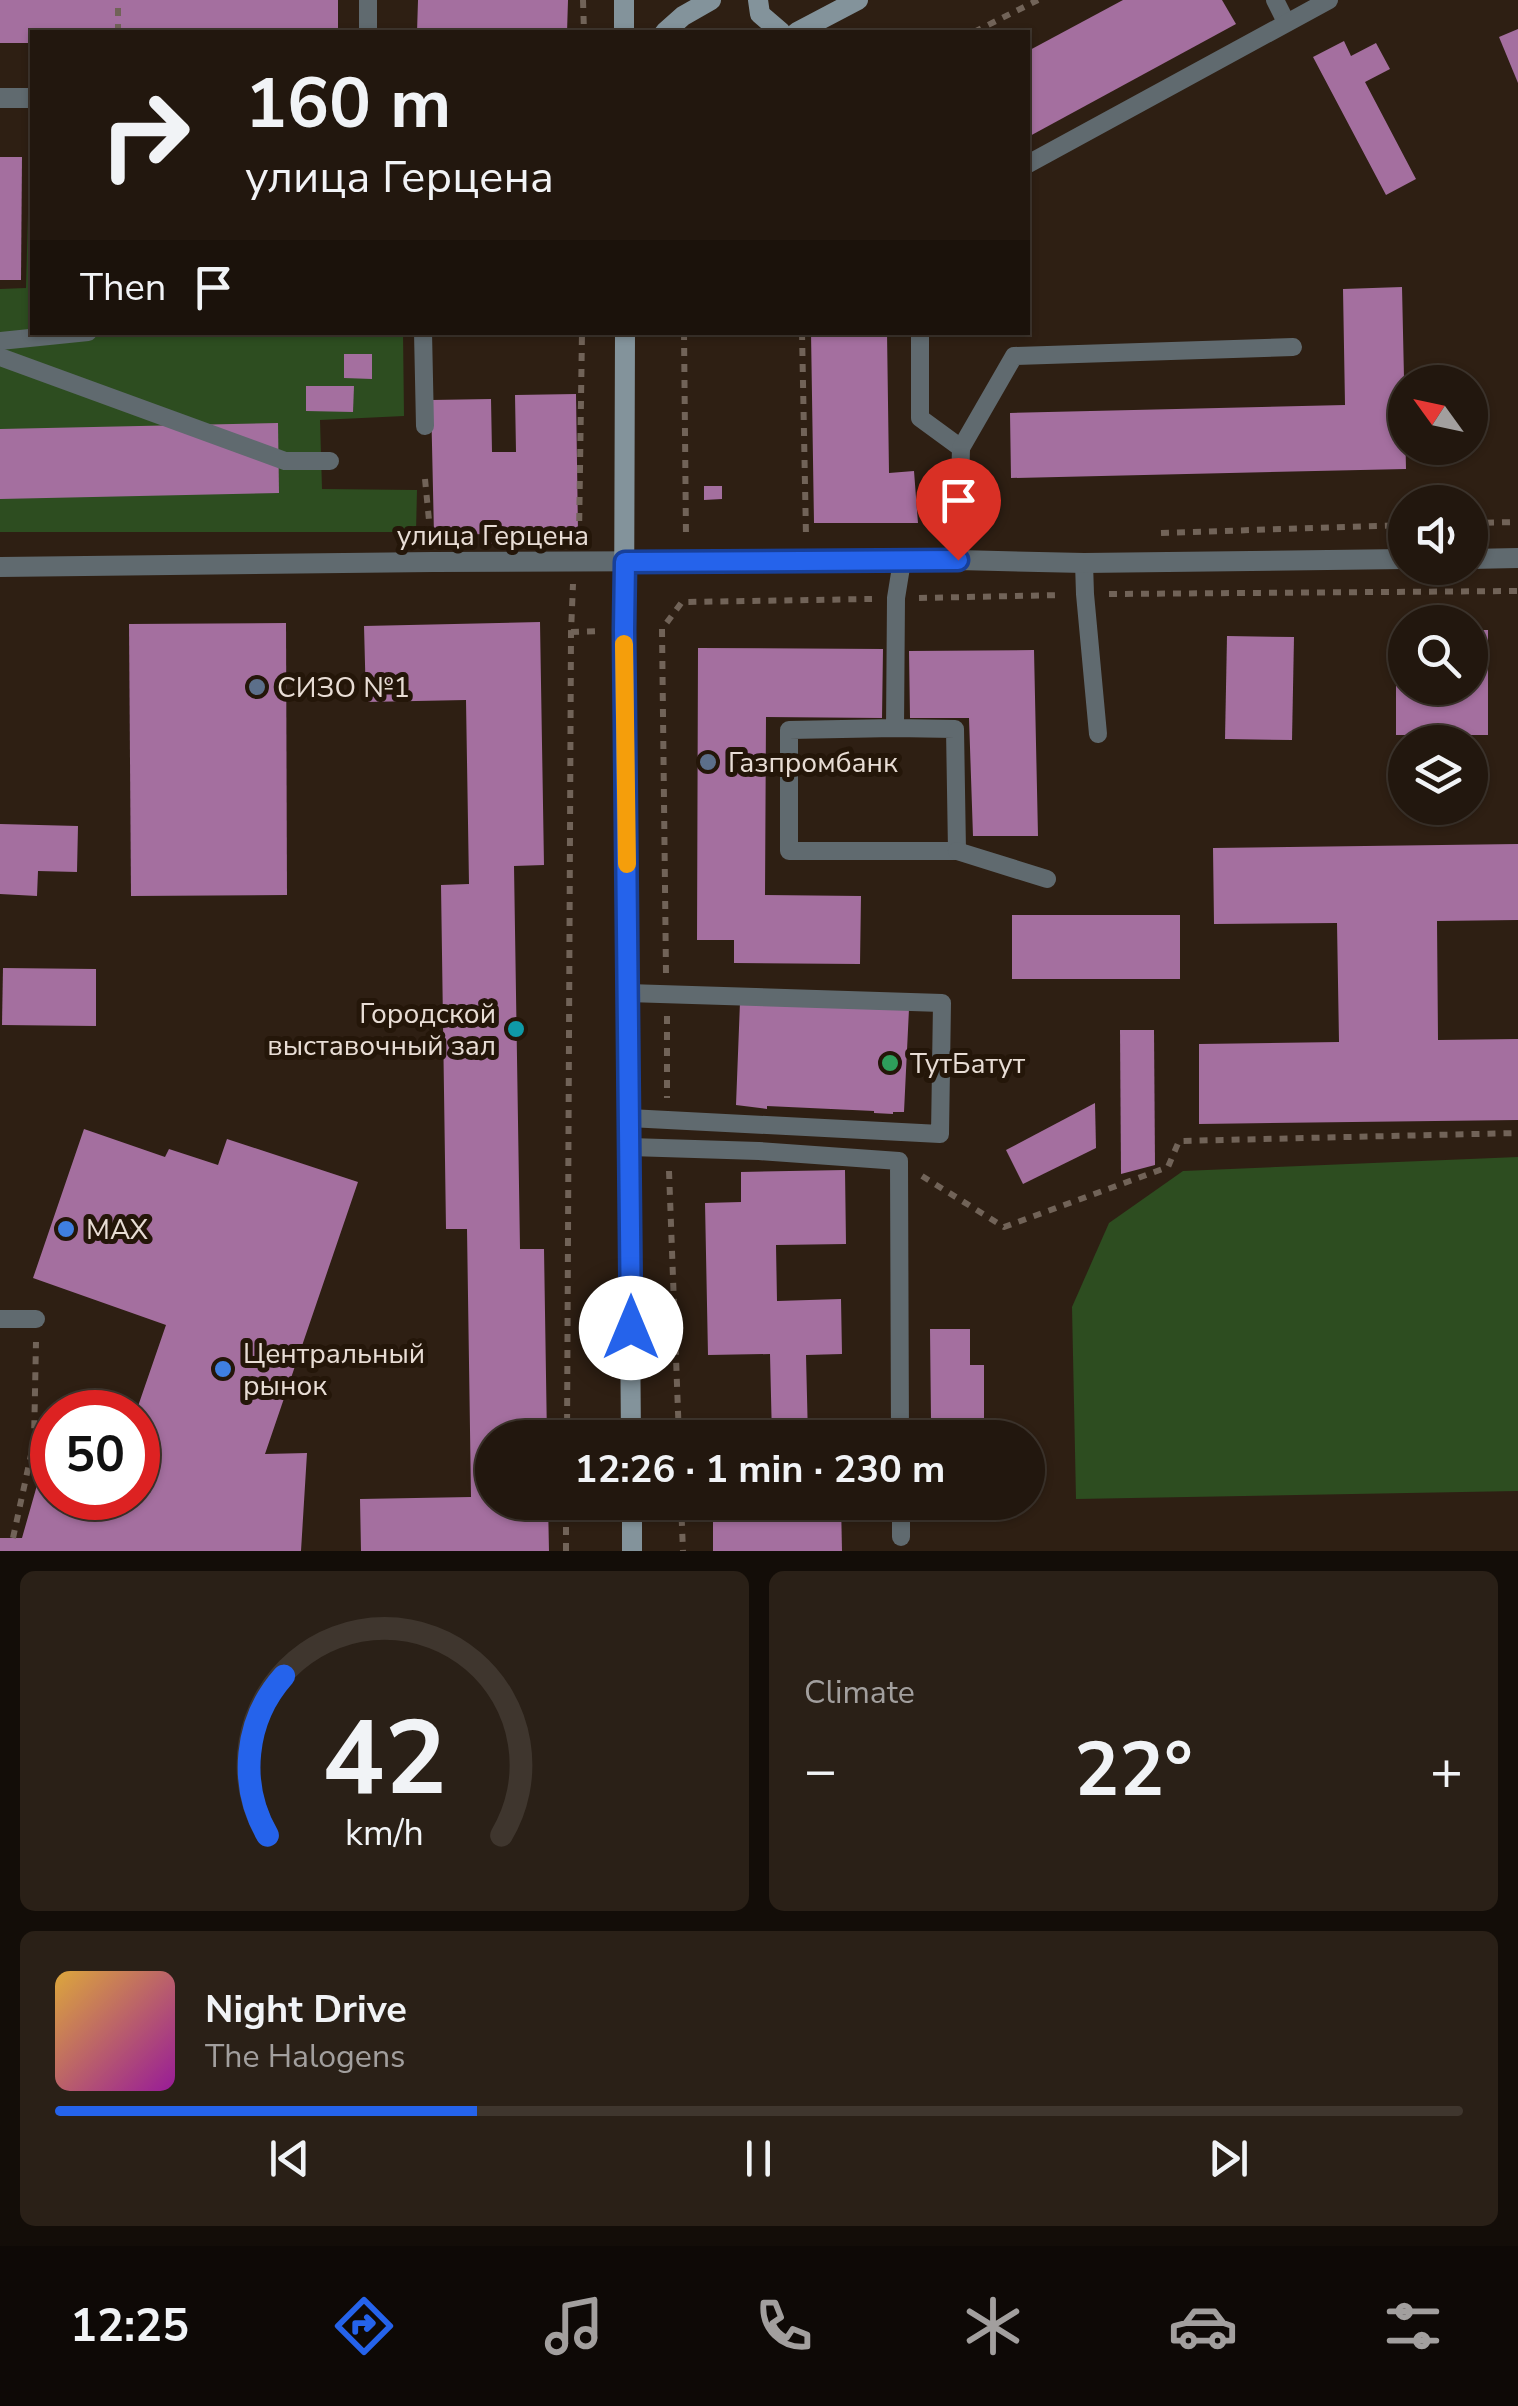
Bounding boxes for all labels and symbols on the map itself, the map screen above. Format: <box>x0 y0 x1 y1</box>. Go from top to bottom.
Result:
north arrow <box>1388 365 1488 465</box>
pin <box>916 458 1001 561</box>
street label: улица Герцена <box>397 517 589 555</box>
place label: СИЗО №1 <box>277 669 410 707</box>
marker: СИЗО №1 <box>246 676 268 698</box>
place label: Газпромбанк <box>728 744 898 782</box>
marker: Газпромбанк <box>697 751 719 773</box>
place label: Городской выставочный зал <box>267 995 496 1065</box>
marker: Городской выставочный зал <box>505 1018 527 1040</box>
place label: ТутБатут <box>910 1045 1026 1083</box>
marker: ТутБатут <box>879 1052 901 1074</box>
place label: MAX <box>86 1211 148 1249</box>
marker: MAX <box>55 1218 77 1240</box>
position arrow <box>579 1276 683 1380</box>
place label: Центральный рынок <box>243 1335 425 1405</box>
marker: Центральный рынок <box>212 1358 234 1380</box>
speed limit sign: 50 <box>30 1390 160 1520</box>

